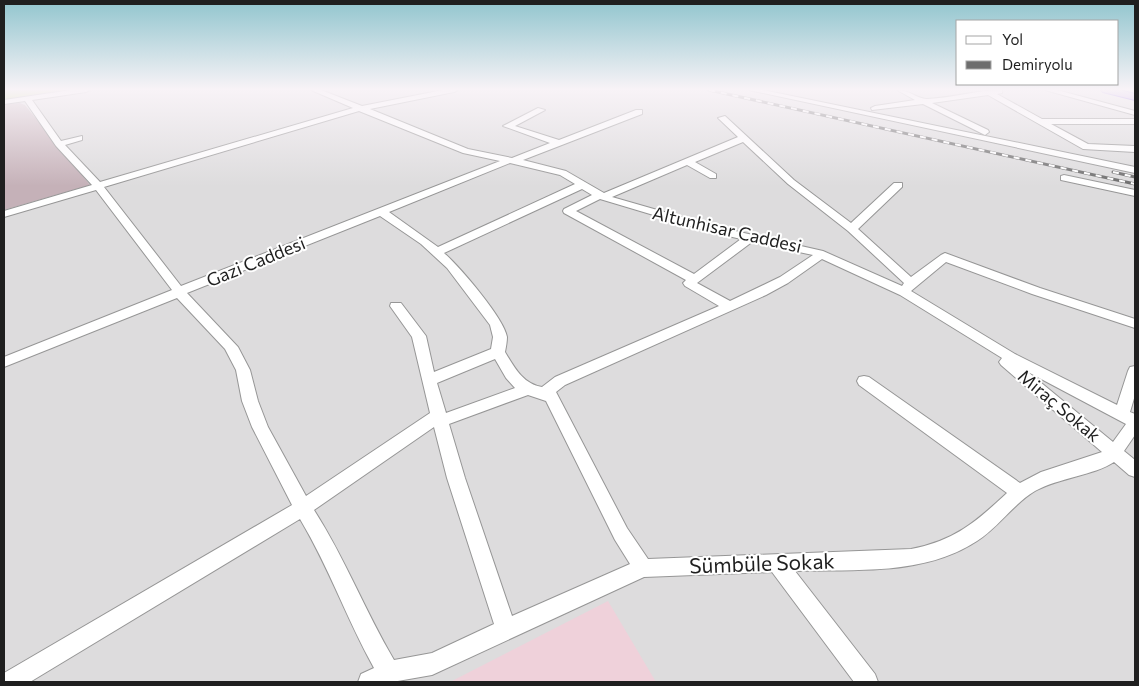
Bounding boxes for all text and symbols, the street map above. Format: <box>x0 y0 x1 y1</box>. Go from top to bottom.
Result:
legend <box>956 20 1119 85</box>
text: Yol <box>1002 30 1023 48</box>
text: Demiryolu <box>1002 55 1073 73</box>
street label: Altunhisar Caddesi <box>650 201 804 257</box>
street label: Gazi Caddesi <box>203 231 308 291</box>
street label: Miraç Sokak <box>1014 364 1106 446</box>
street label: Sümbüle Sokak <box>689 547 835 578</box>

